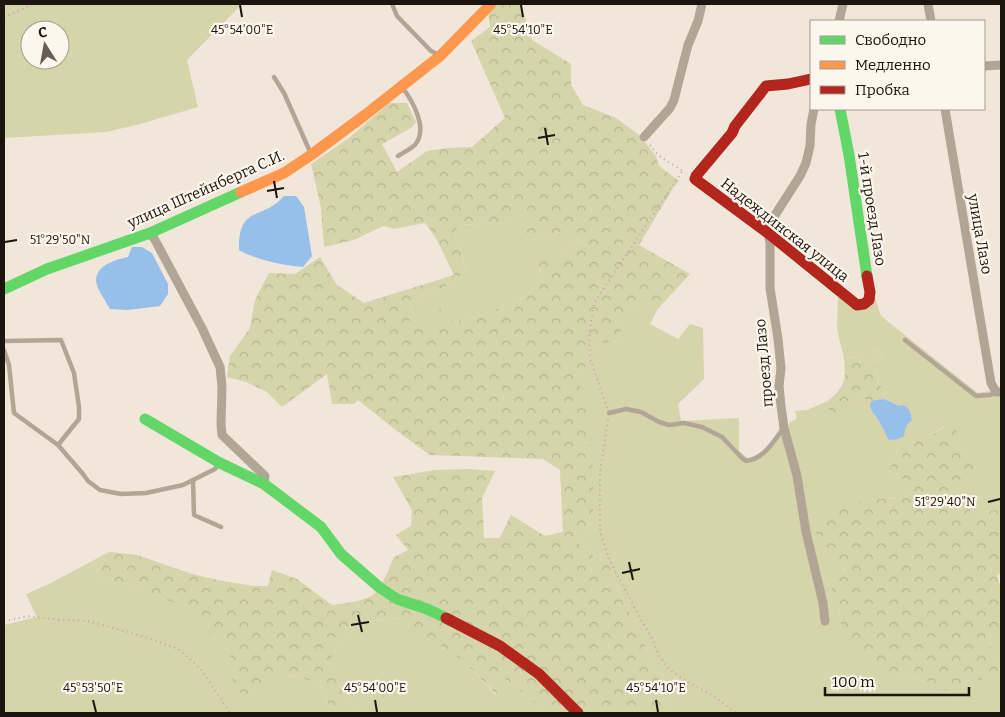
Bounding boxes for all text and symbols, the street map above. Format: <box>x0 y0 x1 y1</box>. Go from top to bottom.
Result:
north arrow <box>20 20 70 70</box>
legend <box>810 20 985 110</box>
text: 45°54'00"E <box>211 23 273 37</box>
text: 45°54'10"E <box>493 23 553 37</box>
text: С <box>37 24 49 42</box>
text: Свободно <box>855 31 926 49</box>
text: Медленно <box>855 56 931 74</box>
text: Пробка <box>855 81 910 99</box>
street label: улица Штейнберга С.И. <box>124 146 287 232</box>
street label: 1-й проезд Лазо <box>854 151 890 267</box>
street label: Надеждинская улица <box>717 174 853 286</box>
street label: улица Лазо <box>964 191 996 276</box>
text: 51°29'50"N <box>30 233 91 247</box>
street label: проезд Лазо <box>751 318 777 408</box>
text: 51°29'40"N <box>914 495 976 509</box>
scale bar <box>825 664 969 696</box>
text: 100 m <box>832 673 875 691</box>
text: 45°53'50"E <box>63 681 123 695</box>
text: 45°54'00"E <box>344 681 406 695</box>
text: 45°54'10"E <box>626 681 686 695</box>

